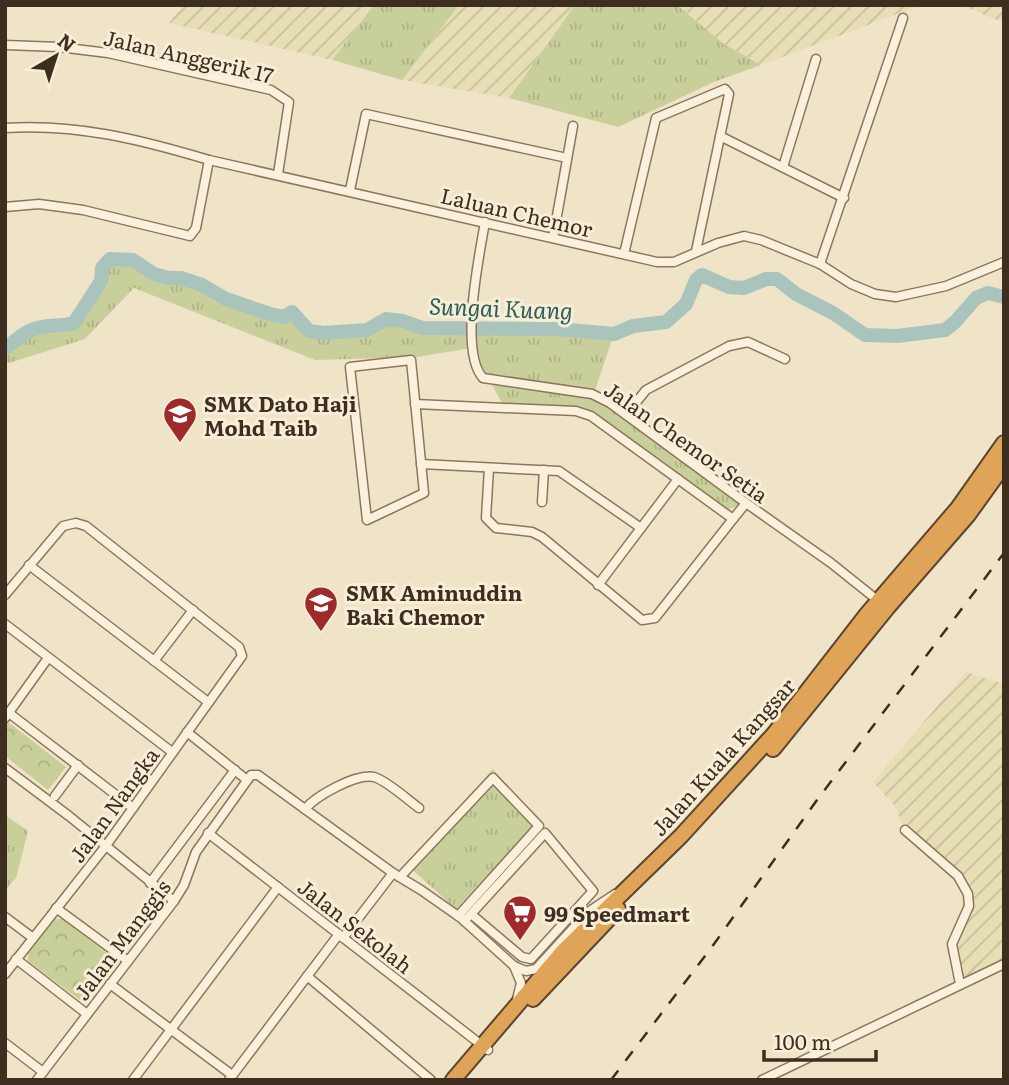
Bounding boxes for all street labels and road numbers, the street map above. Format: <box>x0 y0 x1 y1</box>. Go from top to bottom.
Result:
street label: Jalan Anggerik 17 <box>101 20 277 90</box>
street label: Laluan Chemor <box>438 178 596 244</box>
street label: Jalan Chemor Setia <box>599 373 776 510</box>
street label: Jalan Kuala Kangsar <box>643 670 801 842</box>
street label: Jalan Nangka <box>61 740 166 868</box>
street label: Jalan Sekolah <box>292 870 420 980</box>
street label: Jalan Manggis <box>65 872 177 1006</box>

